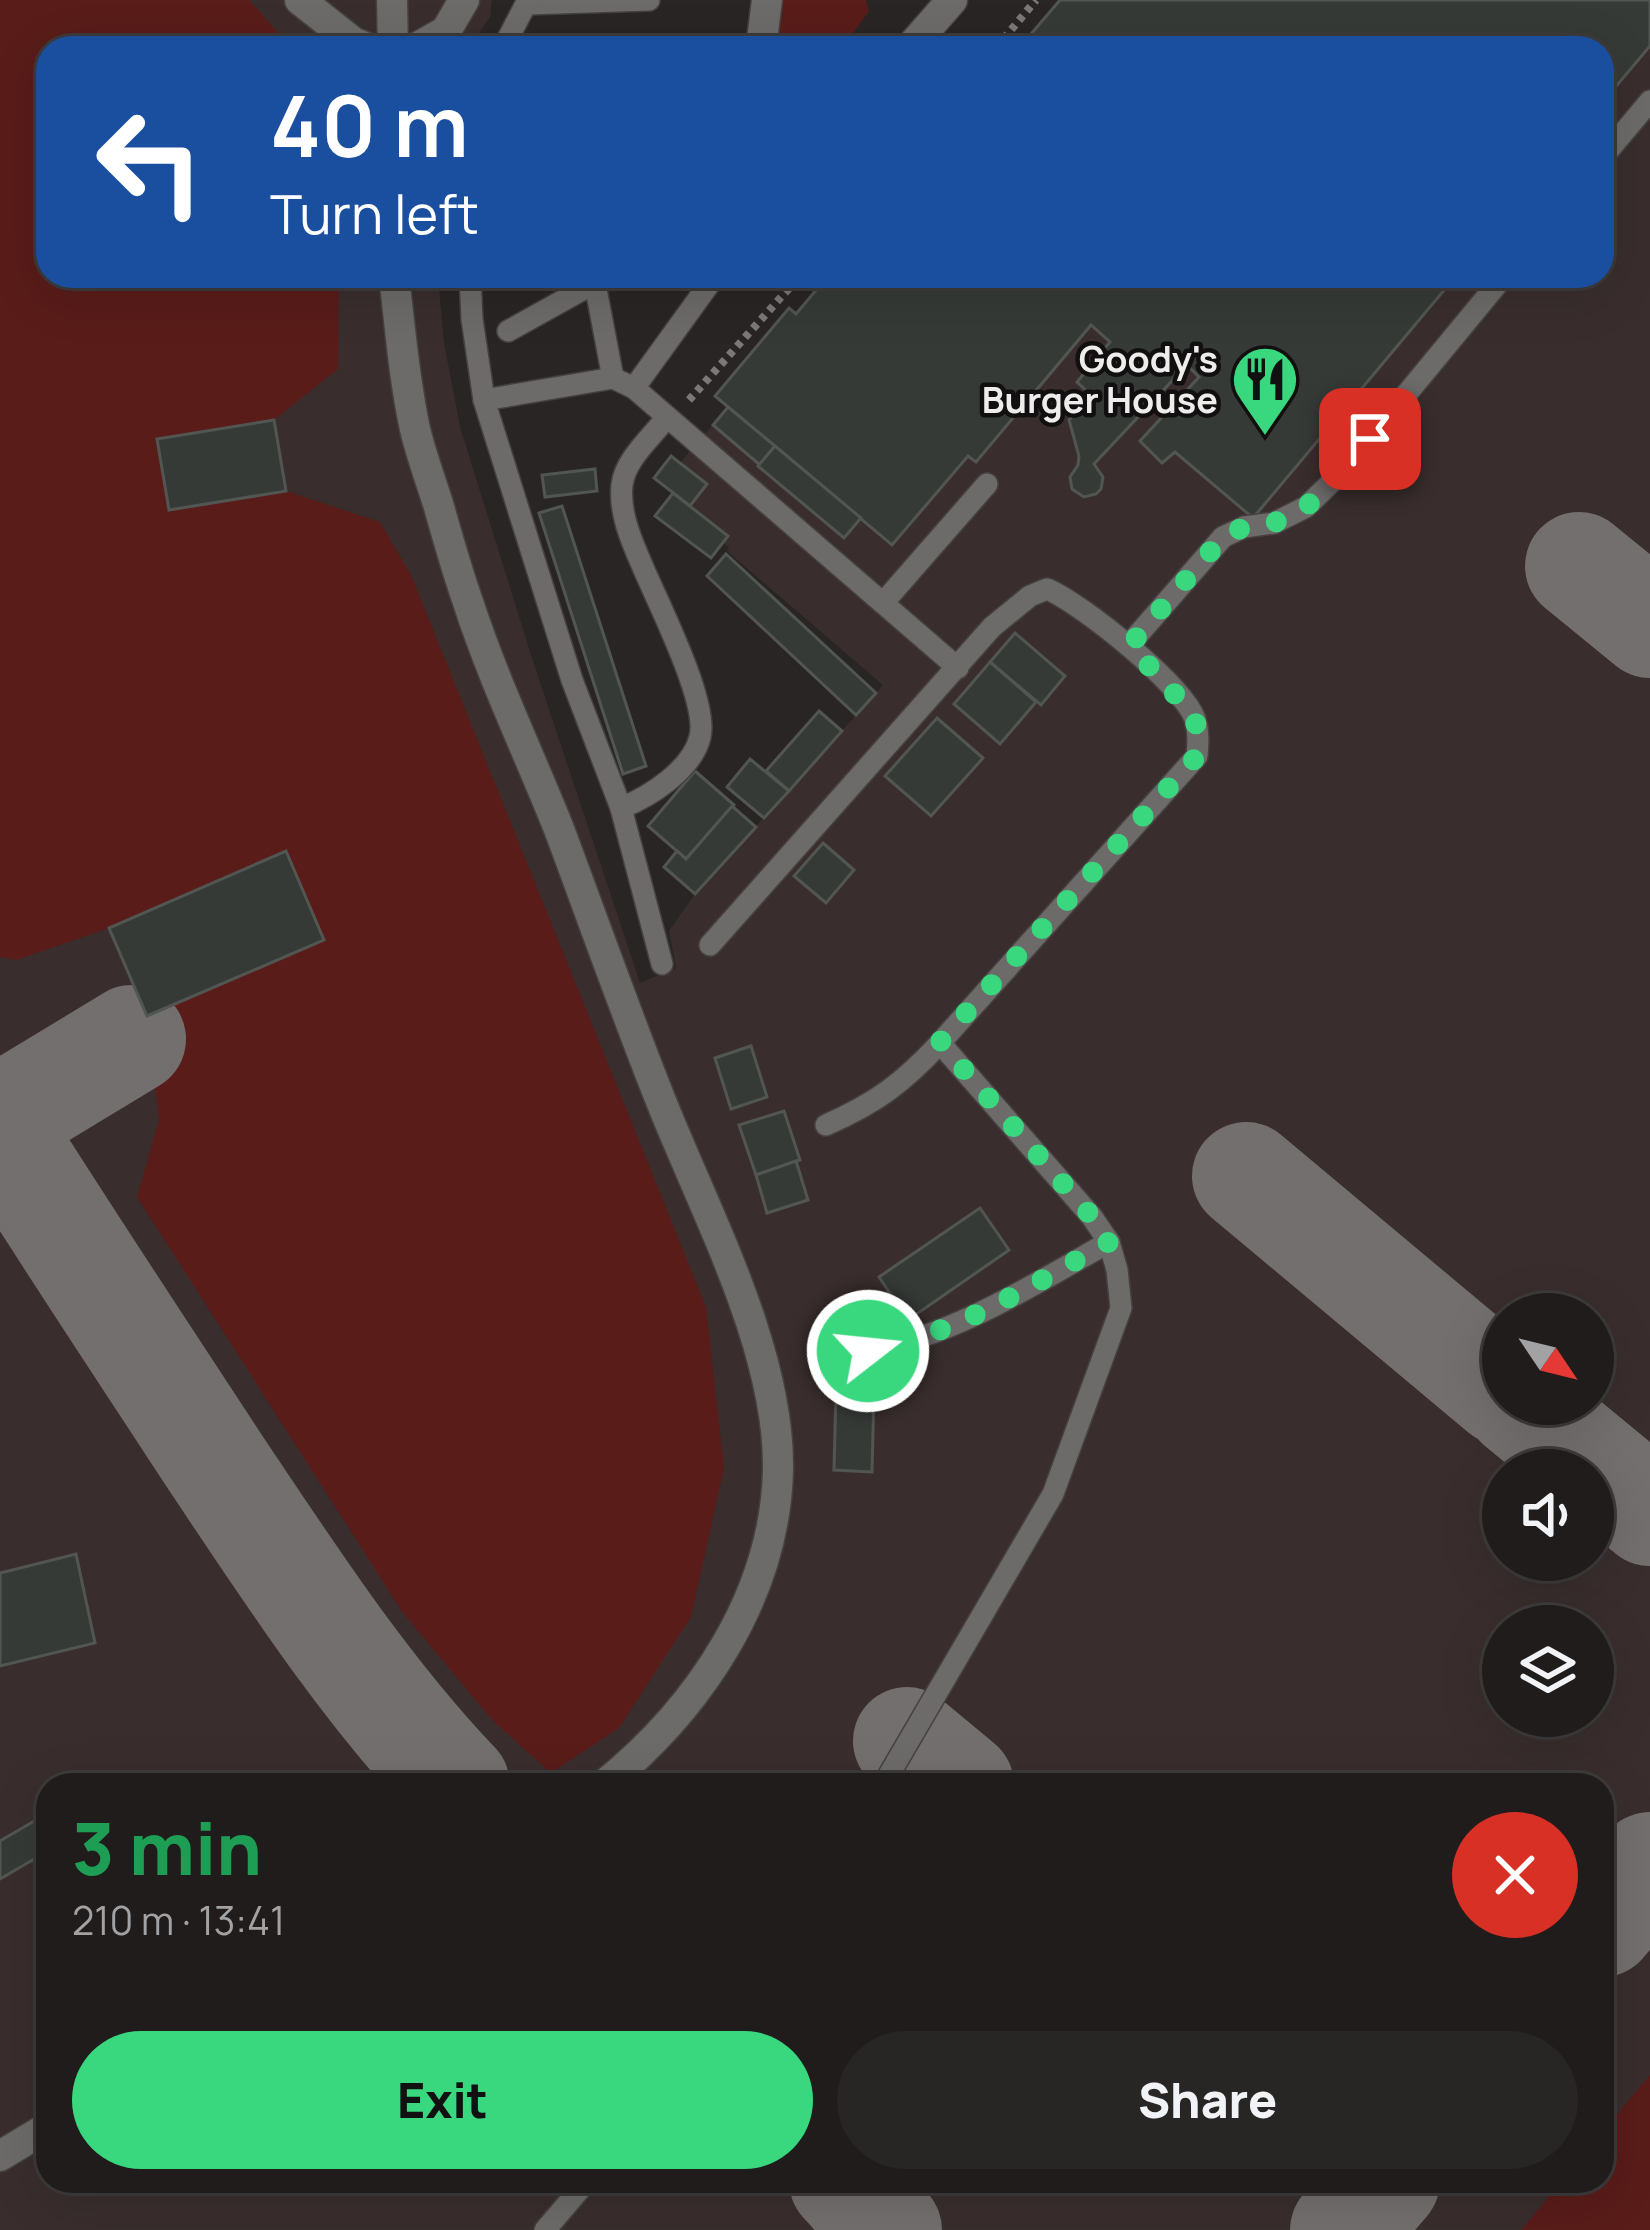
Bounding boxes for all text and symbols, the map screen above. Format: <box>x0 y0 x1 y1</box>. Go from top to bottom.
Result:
text: 40 m <box>270 67 469 182</box>
icon: left <box>72 84 228 240</box>
text: Turn left <box>270 176 479 250</box>
place label: Goody's Burger House <box>982 334 1218 424</box>
restaurant icon: Goody's Burger House <box>1230 344 1300 438</box>
pin <box>1319 388 1421 490</box>
icon: arrive <box>1337 406 1403 472</box>
position arrow <box>805 1288 931 1414</box>
north arrow <box>1482 1293 1614 1425</box>
map controls <box>1482 1293 1614 1737</box>
button: sound <box>1482 1449 1614 1581</box>
button: layers <box>1482 1605 1614 1737</box>
text: 3 min <box>72 1798 262 1897</box>
button: close <box>1452 1812 1578 1938</box>
text: 210 m · 13:41 <box>72 1893 285 1947</box>
button: Exit <box>72 2031 813 2169</box>
button: Share <box>837 2031 1578 2169</box>

